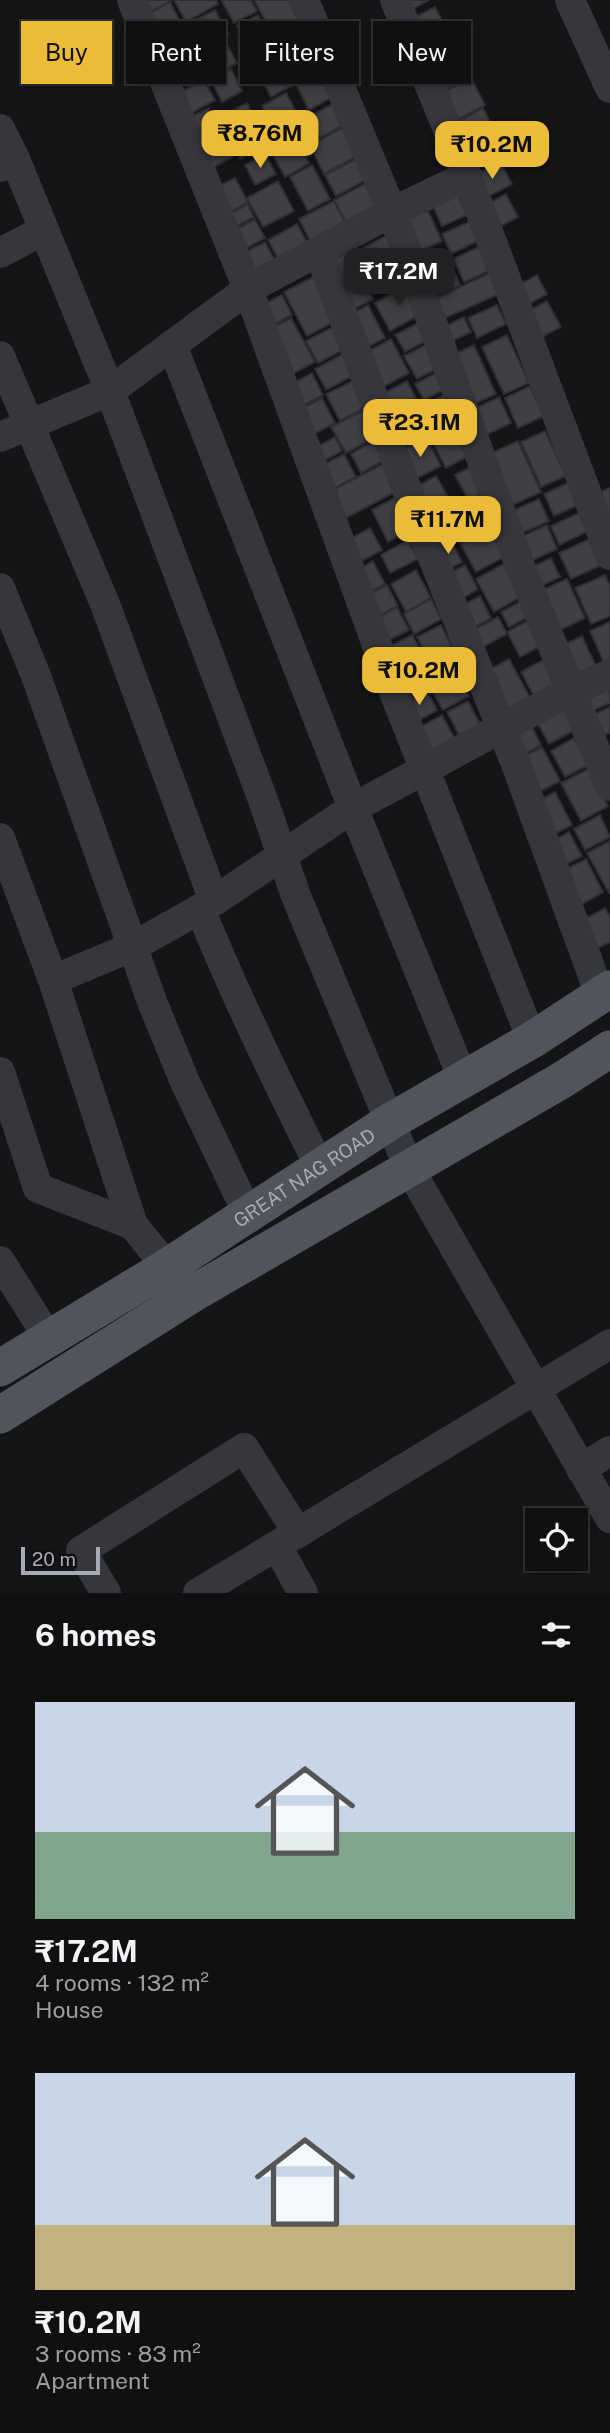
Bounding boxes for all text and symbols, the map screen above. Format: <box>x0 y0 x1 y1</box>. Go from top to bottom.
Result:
chip: Buy <box>21 21 112 84</box>
chip: Rent <box>126 21 226 84</box>
chip: Filters <box>240 21 359 84</box>
chip: New <box>373 21 471 84</box>
pin: ₹8.76M <box>203 110 317 170</box>
text: ₹8.76M <box>217 119 303 146</box>
pin: ₹10.2M <box>435 122 549 181</box>
text: ₹10.2M <box>451 130 533 157</box>
pin: ₹17.2M <box>342 248 456 308</box>
text: ₹17.2M <box>360 257 438 284</box>
pin: ₹23.1M <box>363 400 477 459</box>
text: ₹23.1M <box>379 408 461 435</box>
pin: ₹11.7M <box>391 496 505 556</box>
text: ₹11.7M <box>411 505 485 532</box>
pin: ₹10.2M <box>362 648 476 707</box>
text: ₹10.2M <box>378 656 460 683</box>
street label: GREAT NAG ROAD <box>229 1123 379 1232</box>
map controls <box>525 1508 588 1571</box>
button: locate <box>525 1508 588 1571</box>
scale bar <box>21 1544 100 1576</box>
text: 20 m <box>32 1548 76 1570</box>
icon: filters <box>537 1616 575 1654</box>
text: 6 homes <box>35 1617 157 1653</box>
icon: home <box>242 1748 368 1874</box>
text: ₹17.2M <box>35 1933 138 1969</box>
text: 4 rooms · 132 m² <box>35 1969 209 1996</box>
text: House <box>35 1996 103 2023</box>
icon: home <box>242 2119 368 2245</box>
text: ₹10.2M <box>35 2304 142 2340</box>
text: 3 rooms · 83 m² <box>35 2340 201 2367</box>
text: Apartment <box>35 2367 150 2394</box>

